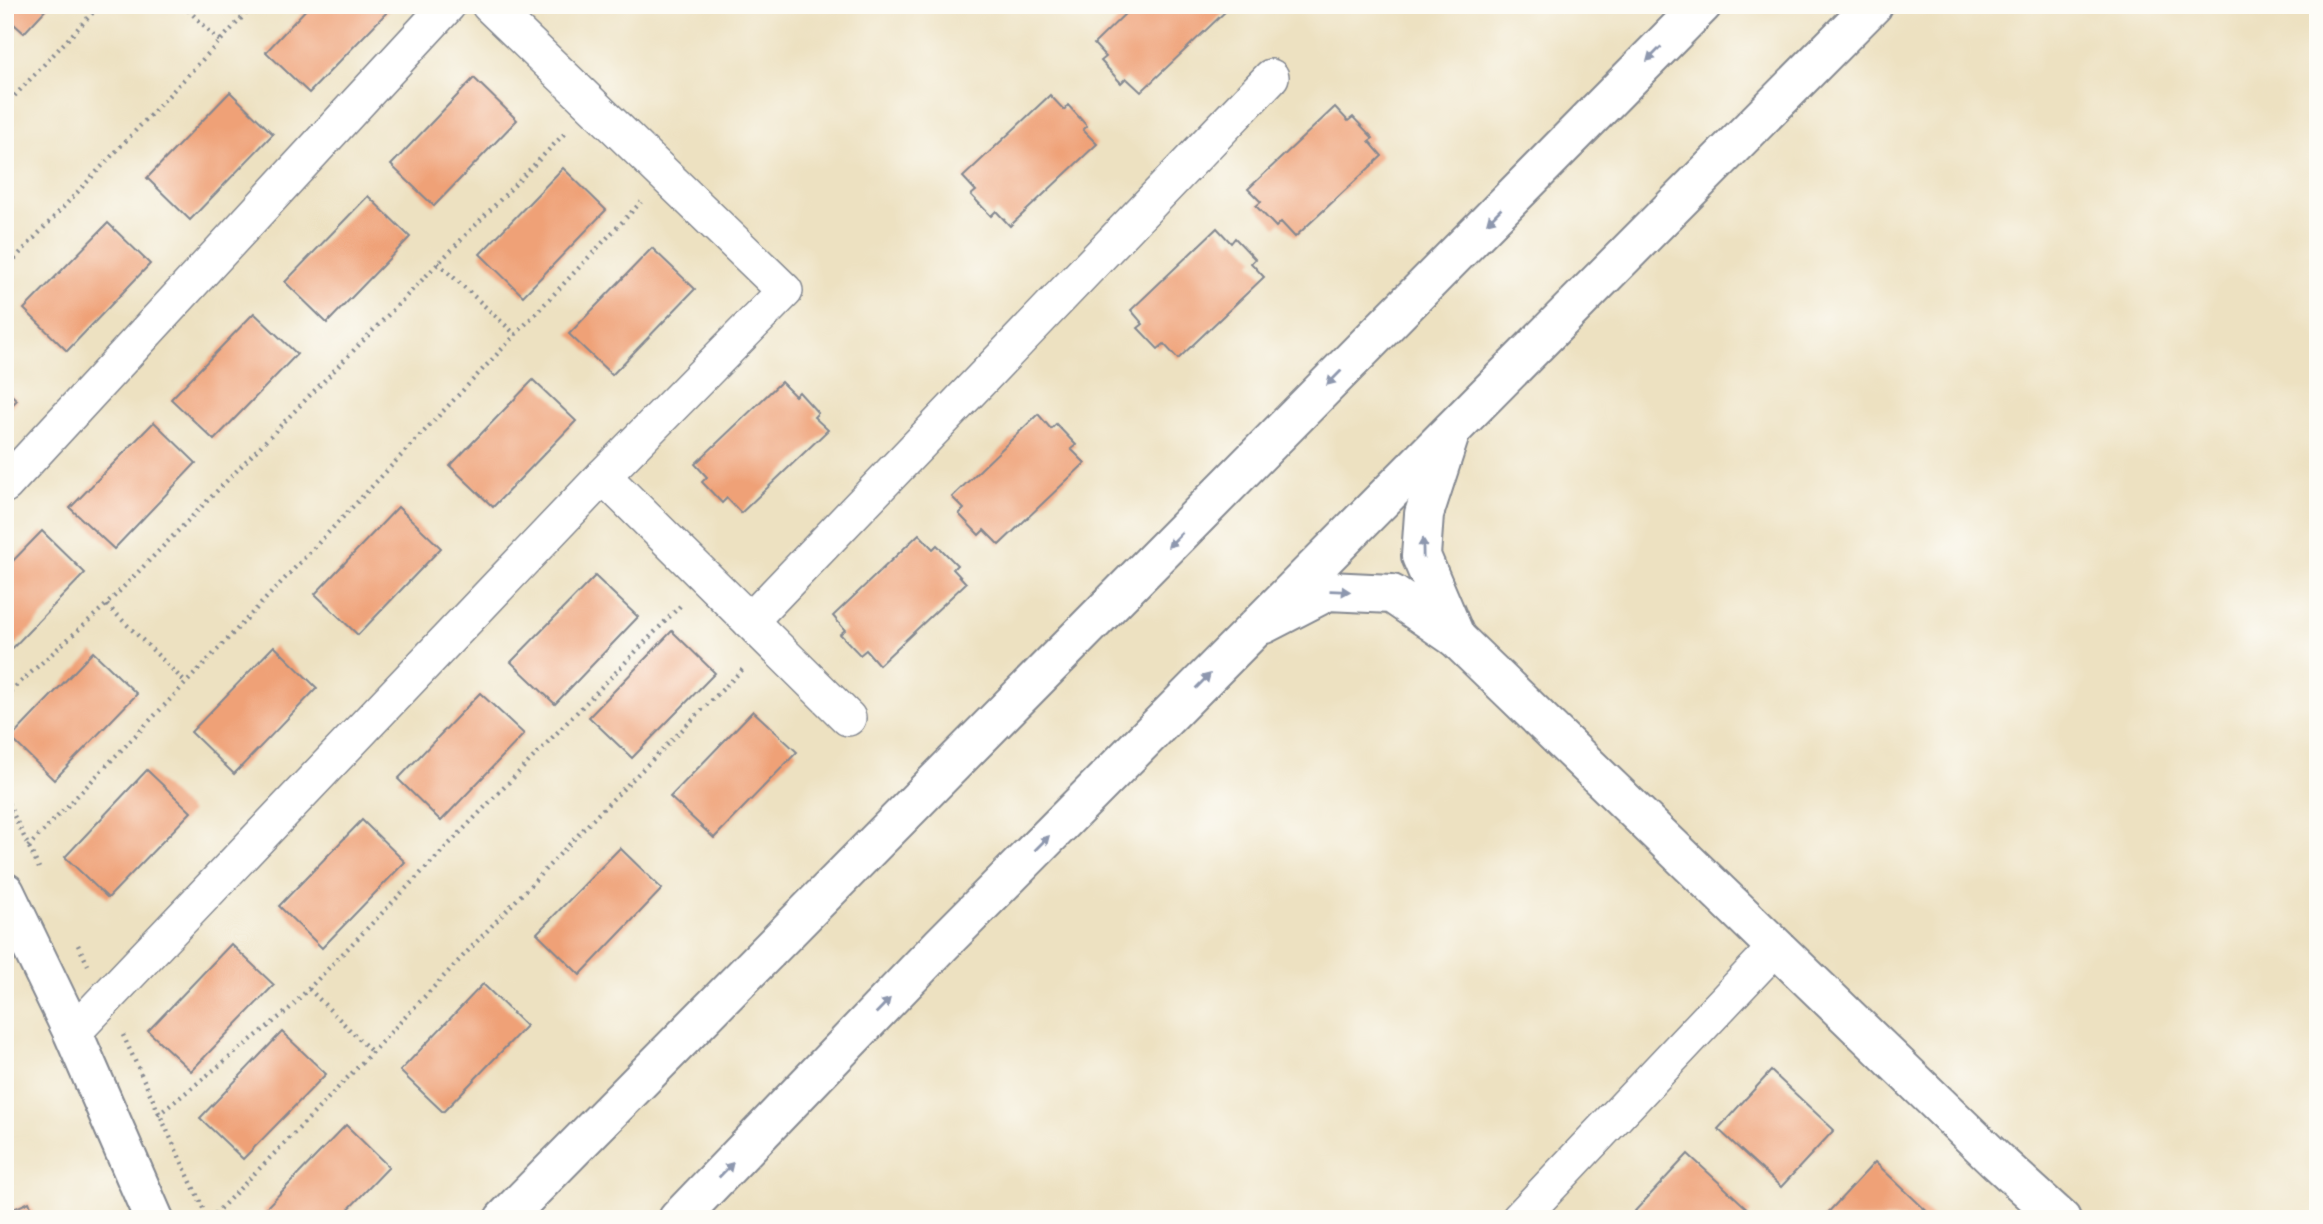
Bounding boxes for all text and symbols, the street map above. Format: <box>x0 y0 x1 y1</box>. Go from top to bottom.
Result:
one-way arrow <box>1646 46 1662 62</box>
one-way arrow <box>1486 207 1503 224</box>
one-way arrow <box>1326 369 1343 386</box>
one-way arrow <box>1166 531 1183 548</box>
one-way arrow <box>1417 537 1428 559</box>
one-way arrow <box>1329 586 1351 597</box>
one-way arrow <box>1194 673 1211 690</box>
one-way arrow <box>1034 835 1050 852</box>
one-way arrow <box>875 997 892 1014</box>
one-way arrow <box>717 1161 734 1178</box>

